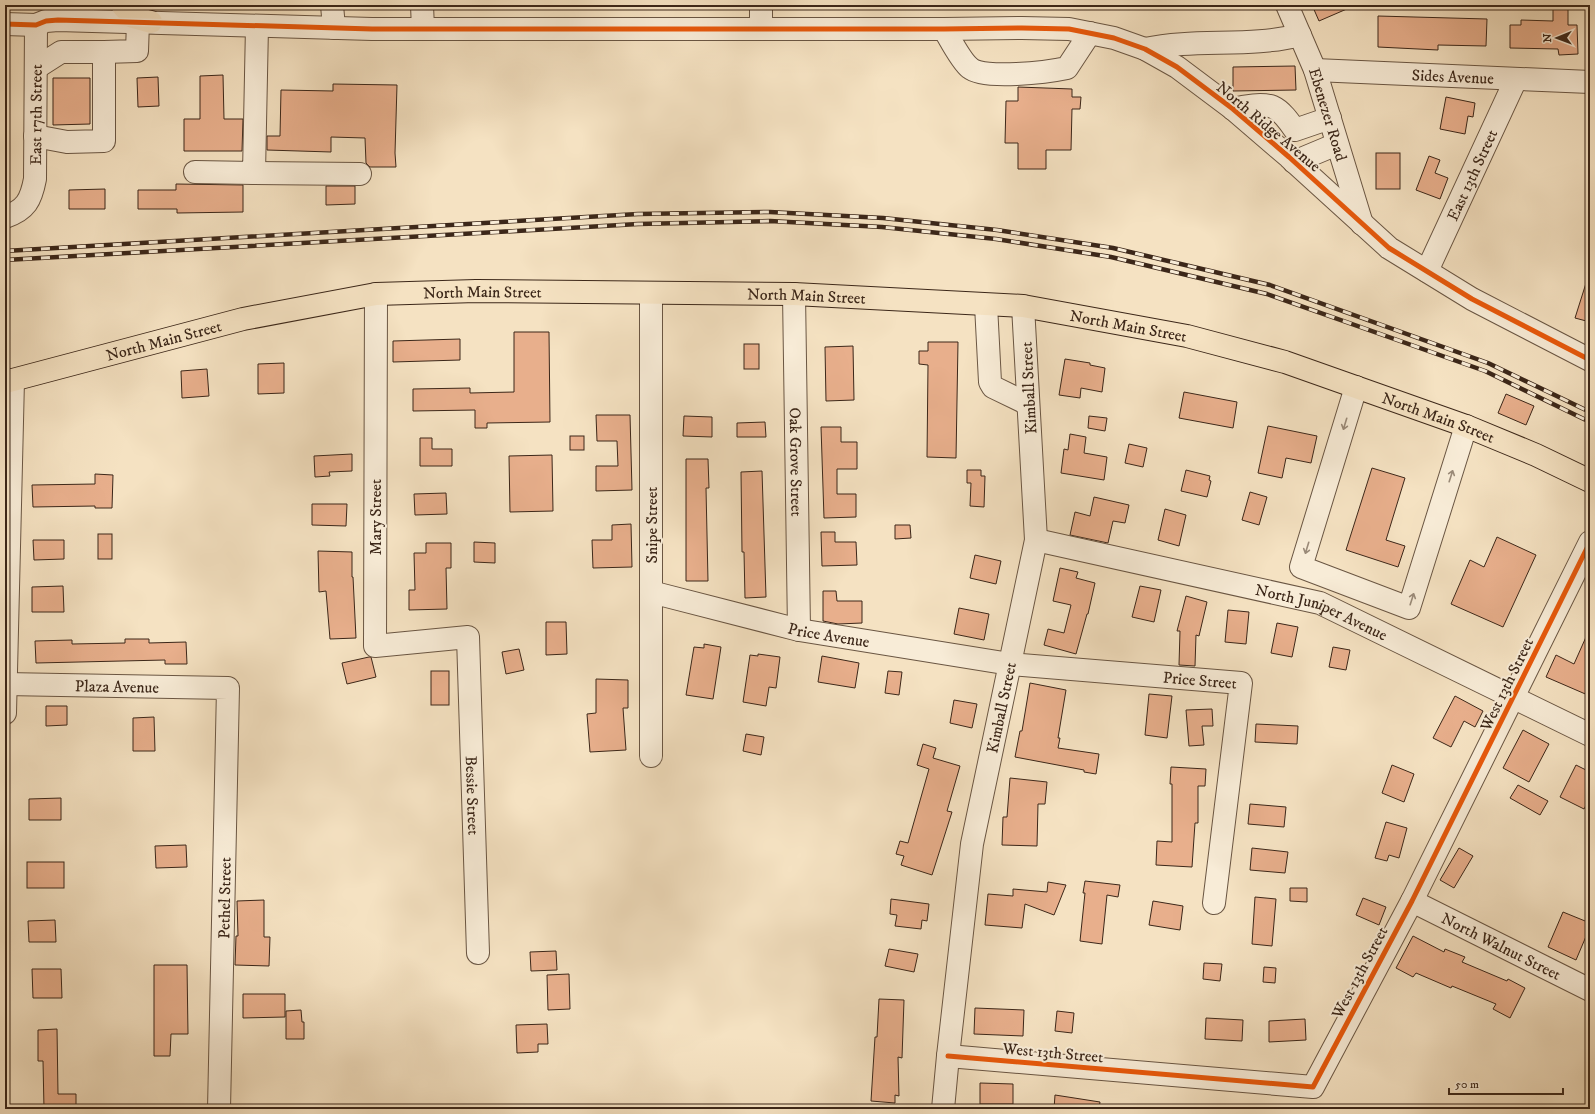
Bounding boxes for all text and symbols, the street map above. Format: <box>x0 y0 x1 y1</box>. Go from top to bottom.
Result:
north arrow <box>1537 18 1577 58</box>
text: N <box>1541 34 1555 43</box>
street label: East 17th Street <box>26 64 47 165</box>
street label: Ebenezer Road <box>1304 65 1351 164</box>
street label: Sides Avenue <box>1411 65 1495 89</box>
street label: North Ridge Avenue <box>1212 77 1325 176</box>
street label: East 13th Street <box>1443 126 1502 224</box>
street label: North Main Street <box>423 282 542 304</box>
street label: North Main Street <box>747 285 866 309</box>
street label: North Main Street <box>1068 306 1188 347</box>
street label: North Main Street <box>104 316 224 366</box>
street label: Kimball Street <box>1017 341 1041 435</box>
street label: North Main Street <box>1379 388 1497 448</box>
street label: Oak Grove Street <box>785 407 806 517</box>
one-way arrow <box>1341 417 1348 430</box>
one-way arrow <box>1448 469 1455 482</box>
street label: Mary Street <box>366 479 386 555</box>
street label: Snipe Street <box>642 487 662 563</box>
one-way arrow <box>1303 541 1310 554</box>
street label: North Juniper Avenue <box>1253 580 1391 646</box>
one-way arrow <box>1408 594 1416 606</box>
street label: Price Avenue <box>786 619 871 652</box>
street label: West 13th Street <box>1475 635 1538 735</box>
street label: Kimball Street <box>982 660 1021 755</box>
street label: Price Street <box>1162 668 1238 694</box>
street label: Plaza Avenue <box>75 676 160 698</box>
street label: Bessie Street <box>461 755 483 836</box>
street label: Pethel Street <box>214 857 236 939</box>
street label: North Walnut Street <box>1438 908 1564 985</box>
street label: West 13th Street <box>1327 923 1392 1023</box>
street label: West 13th Street <box>1001 1039 1104 1067</box>
scale bar <box>1449 1070 1563 1096</box>
text: 50 m <box>1455 1077 1479 1092</box>

